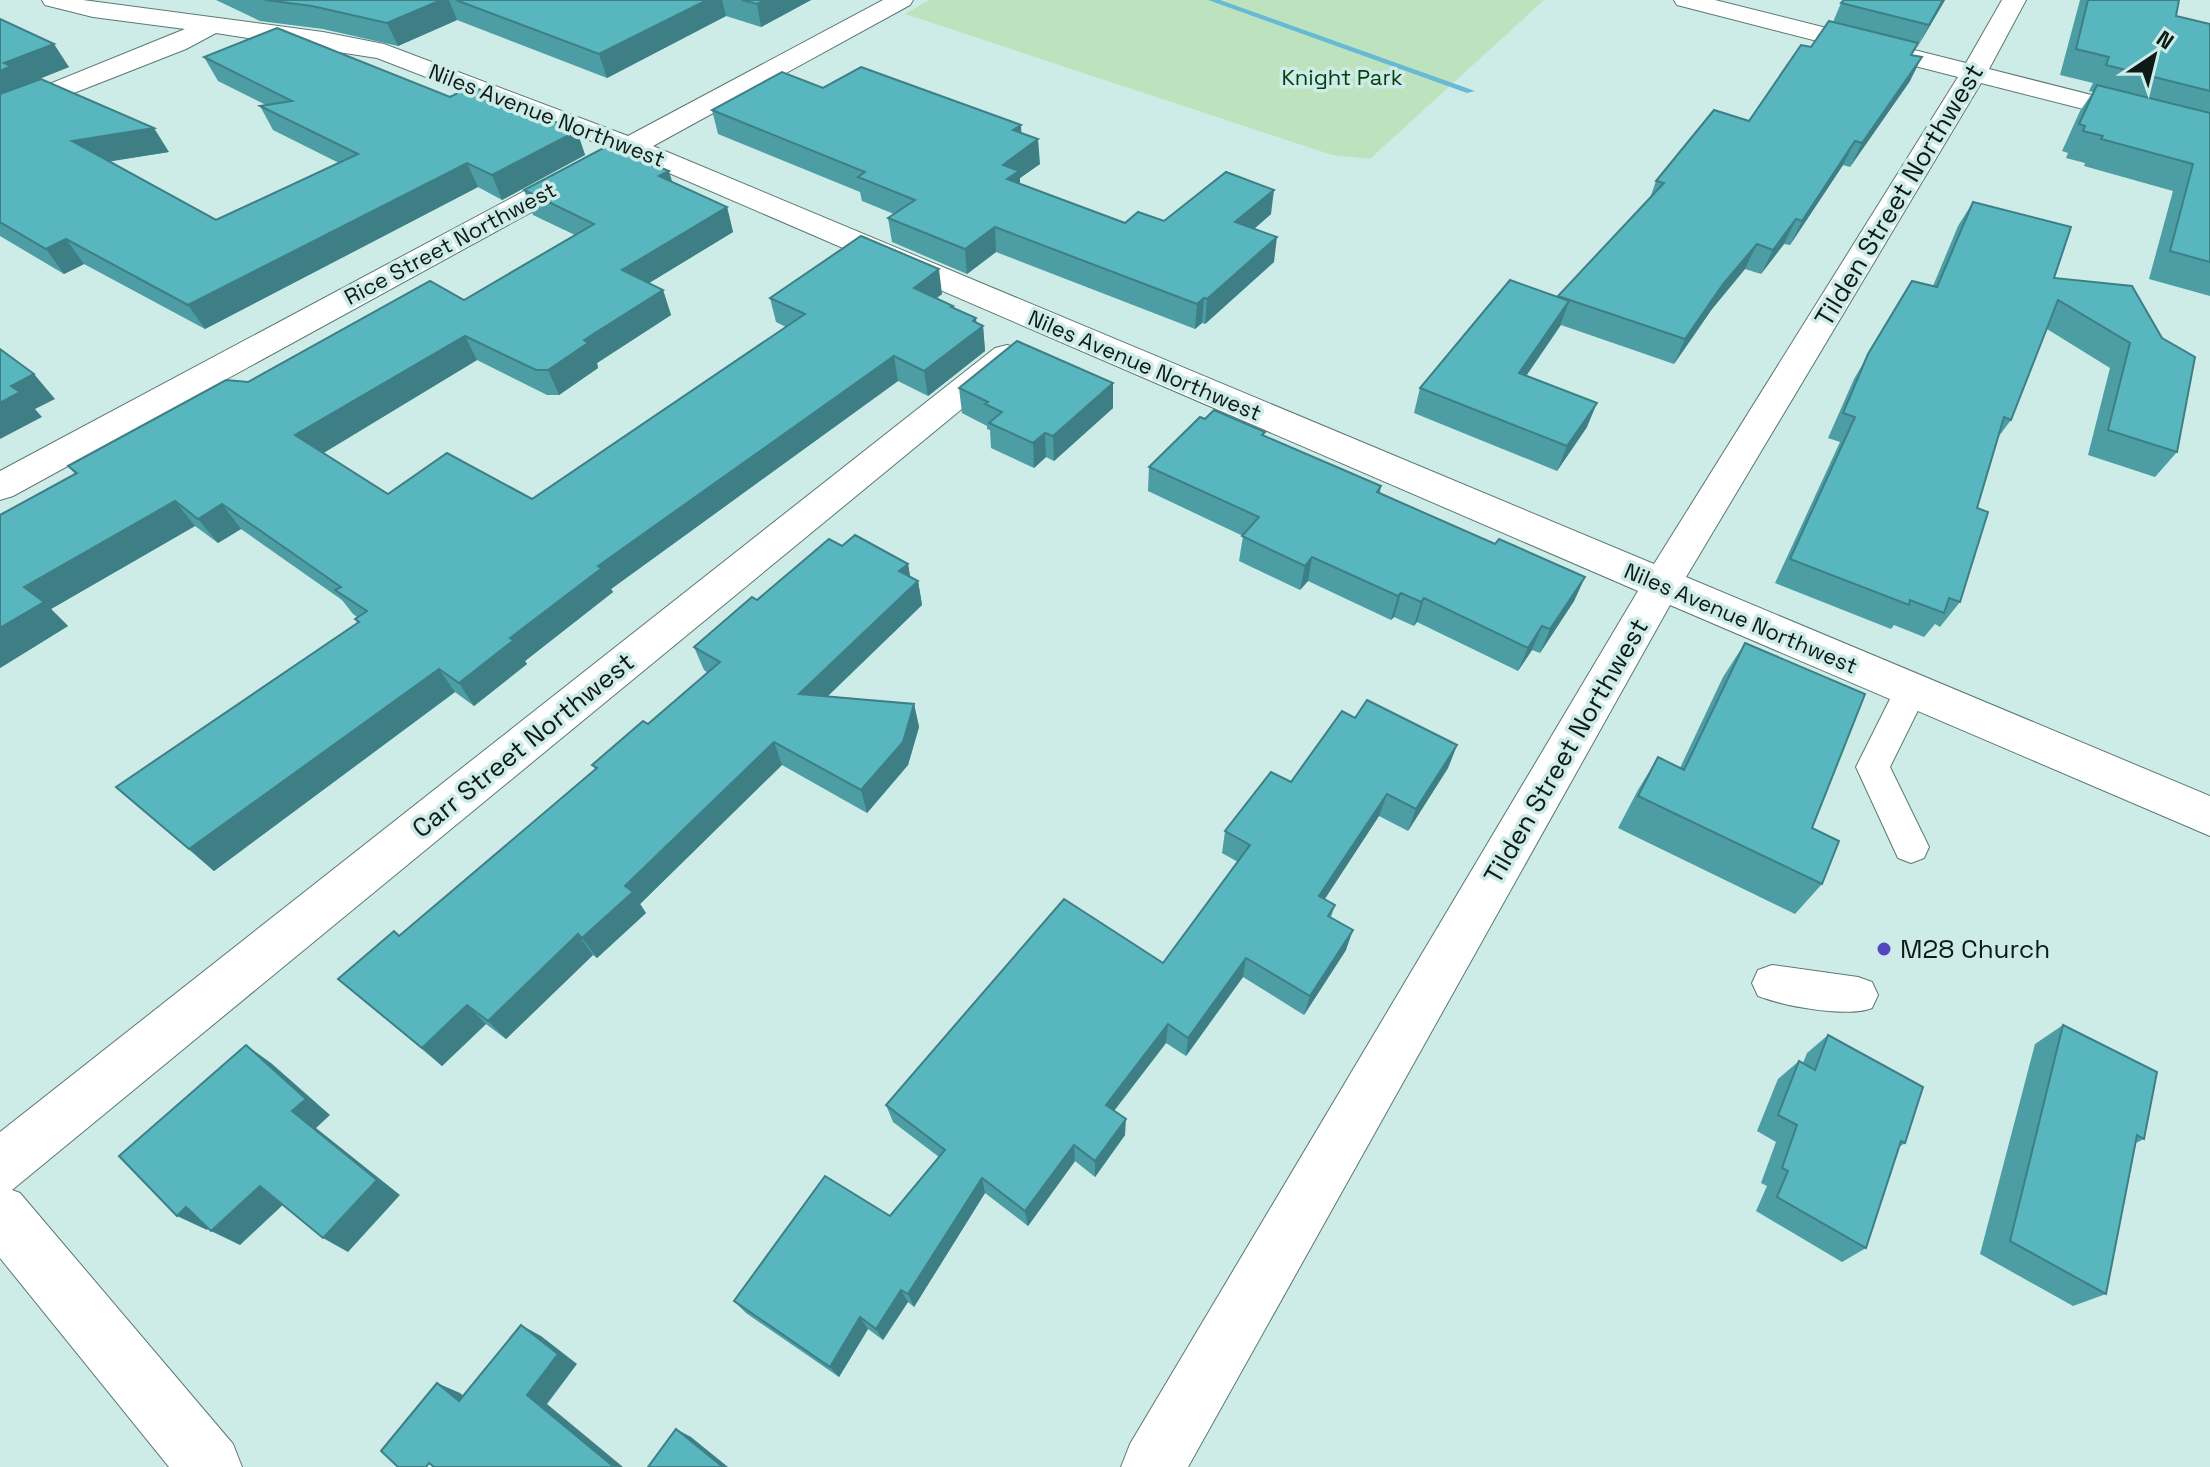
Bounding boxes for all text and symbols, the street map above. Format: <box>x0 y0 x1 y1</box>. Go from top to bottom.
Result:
north arrow <box>2114 16 2194 96</box>
text: N <box>2151 24 2180 55</box>
street label: Niles Avenue Northwest <box>425 57 669 173</box>
street label: Tilden Street Northwest <box>1807 57 1991 333</box>
park label: Knight Park <box>1281 63 1403 91</box>
street label: Rice Street Northwest <box>339 175 561 311</box>
street label: Niles Avenue Northwest <box>1024 303 1266 427</box>
street label: Niles Avenue Northwest <box>1620 556 1862 680</box>
street label: Tilden Street Northwest <box>1476 612 1656 890</box>
street label: Carr Street Northwest <box>405 645 641 845</box>
place label: M28 Church <box>1900 932 2050 966</box>
marker: M28 Church <box>1875 940 1893 958</box>

